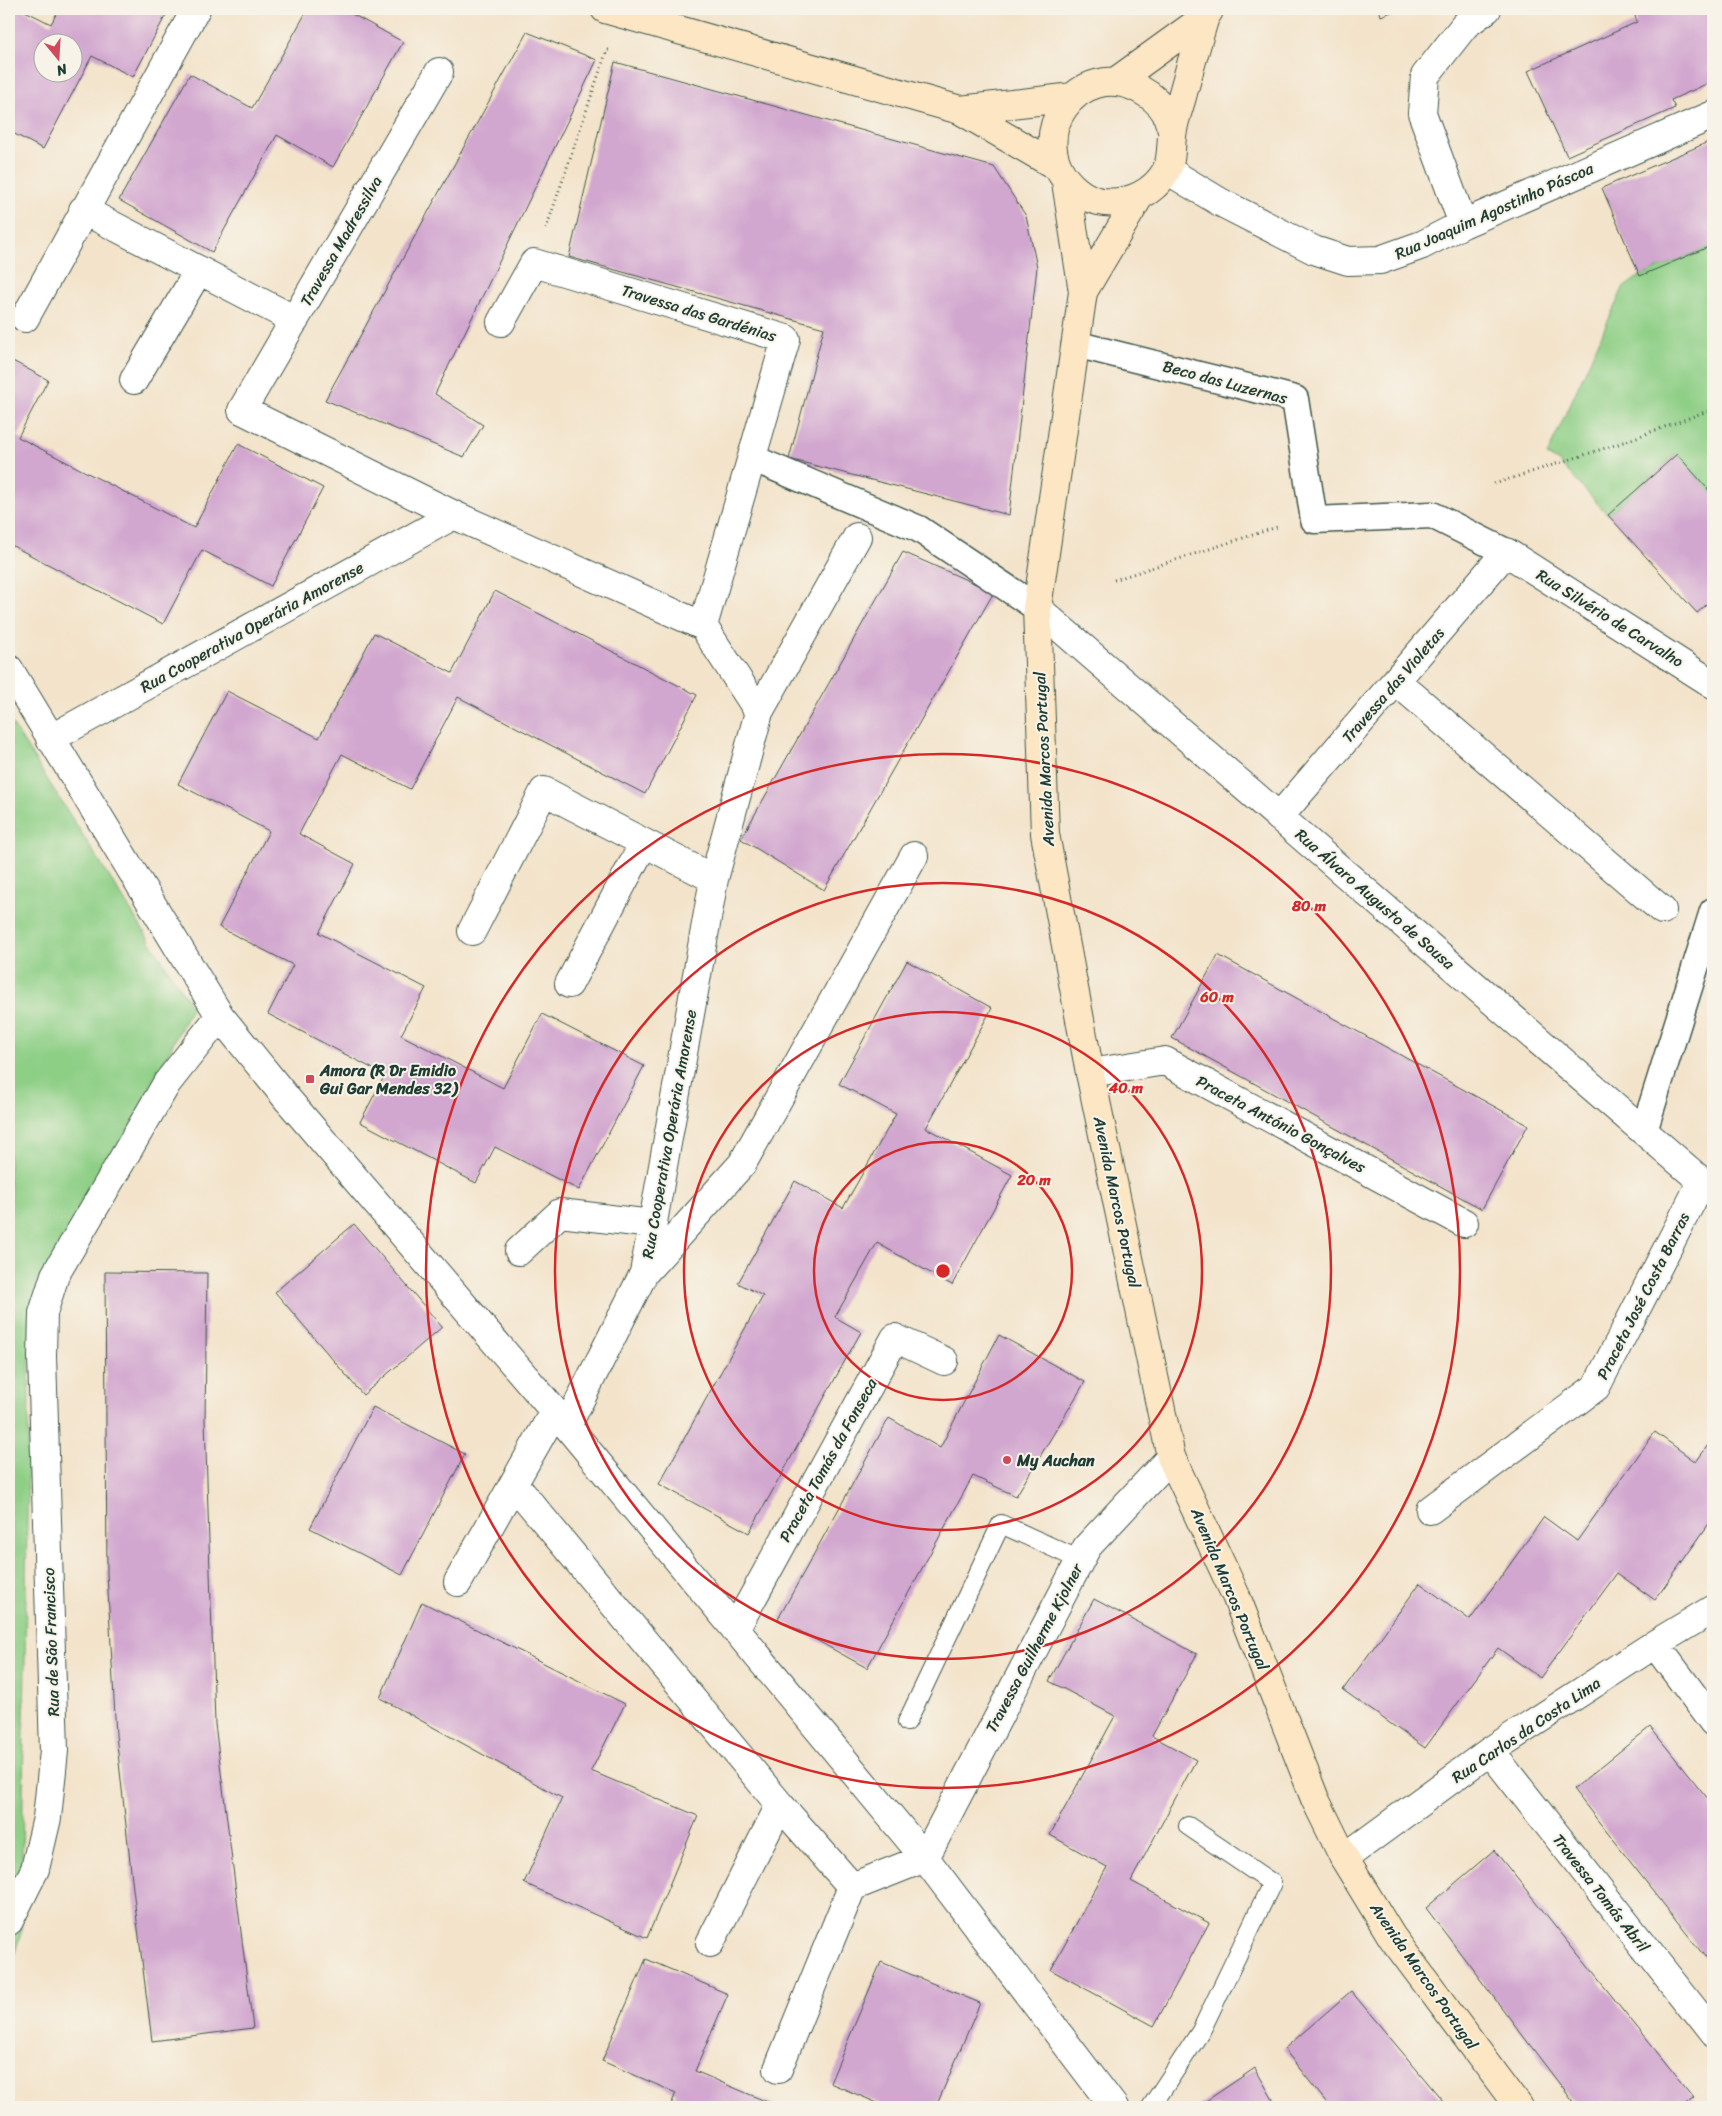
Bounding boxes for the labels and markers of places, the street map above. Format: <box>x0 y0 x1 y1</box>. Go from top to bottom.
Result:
place label: Amora (R Dr Emidio Gui Gar Mendes 32) <box>319 1056 459 1103</box>
marker: Amora (R Dr Emidio Gui Gar Mendes 32) <box>304 1073 316 1085</box>
centre of rings <box>934 1262 952 1280</box>
place label: My Auchan <box>1016 1446 1095 1475</box>
marker: My Auchan <box>1001 1454 1013 1466</box>

